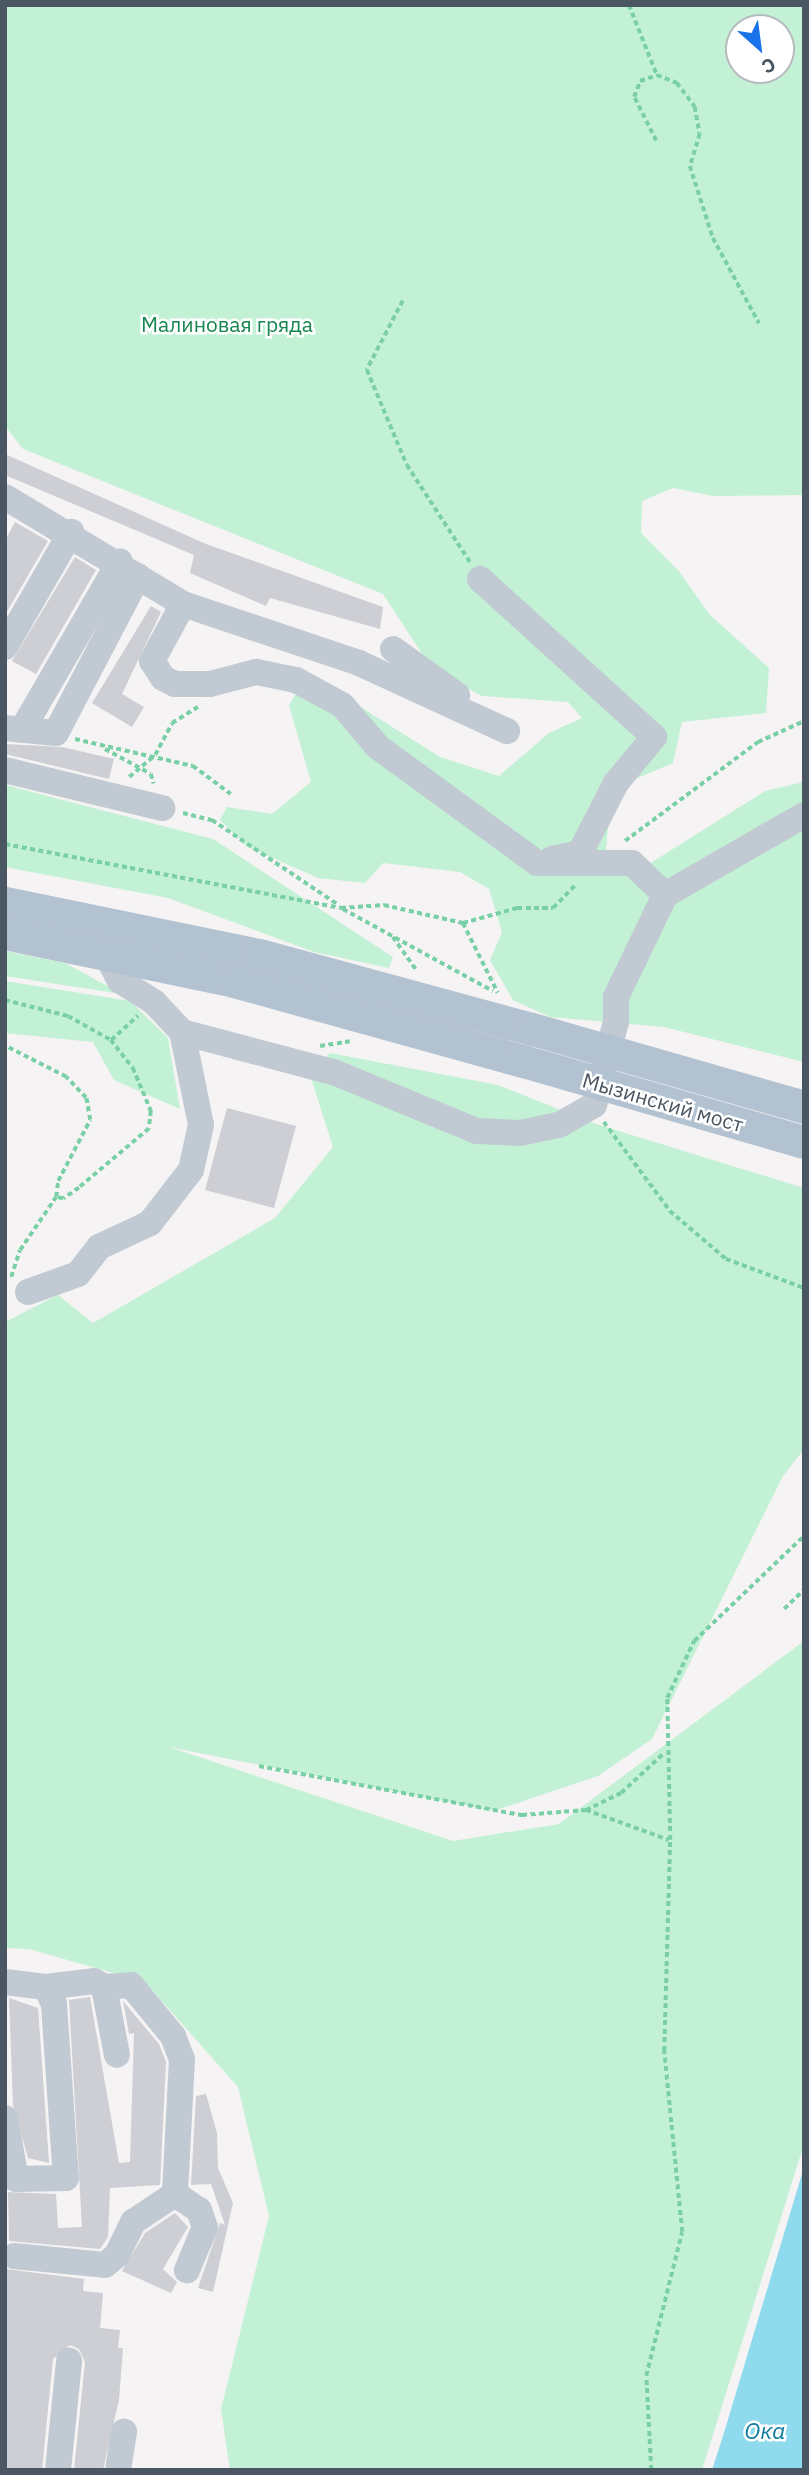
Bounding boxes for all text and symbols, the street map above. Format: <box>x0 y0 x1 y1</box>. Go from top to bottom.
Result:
north arrow <box>725 14 795 84</box>
text: С <box>758 52 780 79</box>
park label: Малиновая гряда <box>141 311 313 337</box>
street label: Мызинский мост <box>580 1067 746 1137</box>
water label: Ока <box>745 2416 785 2444</box>

